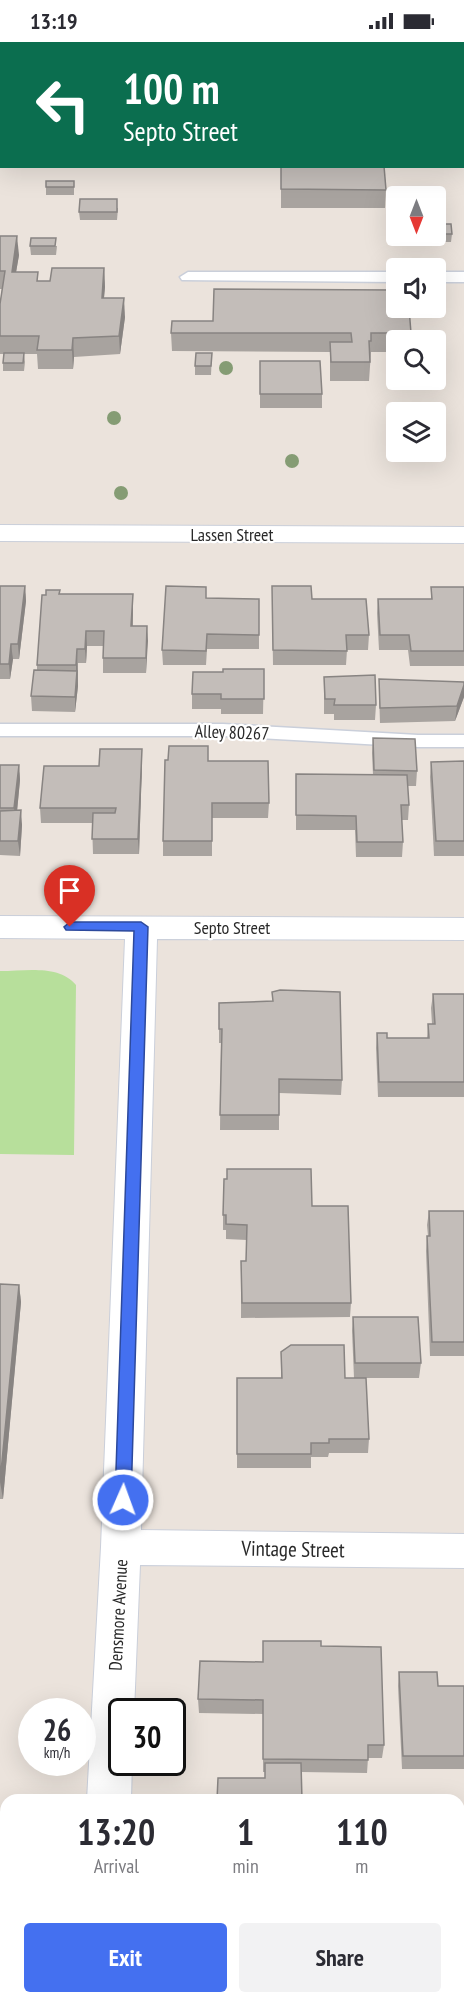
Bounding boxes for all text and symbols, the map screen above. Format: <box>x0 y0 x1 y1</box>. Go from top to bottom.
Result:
text: 13:19 <box>30 7 78 35</box>
text: 100 m <box>123 61 220 116</box>
icon: left <box>24 66 102 144</box>
text: Septo Street <box>123 114 238 148</box>
north arrow <box>386 186 446 246</box>
map controls <box>386 186 446 462</box>
button: sound <box>386 258 446 318</box>
button: search <box>386 330 446 390</box>
button: layers <box>386 402 446 462</box>
street label: Lassen Street <box>191 523 274 546</box>
street label: Alley 80267 <box>194 719 270 745</box>
pin <box>44 865 95 927</box>
icon: arrive <box>53 874 86 907</box>
street label: Septo Street <box>194 916 270 939</box>
position arrow <box>91 1468 155 1532</box>
street label: Vintage Street <box>240 1535 345 1563</box>
street label: Densmore Avenue <box>104 1559 132 1671</box>
speed limit sign: 30 <box>108 1698 186 1776</box>
text: 26 <box>43 1710 71 1749</box>
text: km/h <box>44 1743 70 1762</box>
text: 13:20 <box>77 1808 155 1855</box>
text: 1 <box>237 1808 254 1855</box>
text: 110 <box>336 1808 388 1855</box>
text: Arrival <box>94 1853 139 1879</box>
text: min <box>233 1853 259 1879</box>
text: m <box>355 1853 368 1879</box>
button: Exit <box>24 1923 227 1992</box>
button: Share <box>239 1923 441 1992</box>

